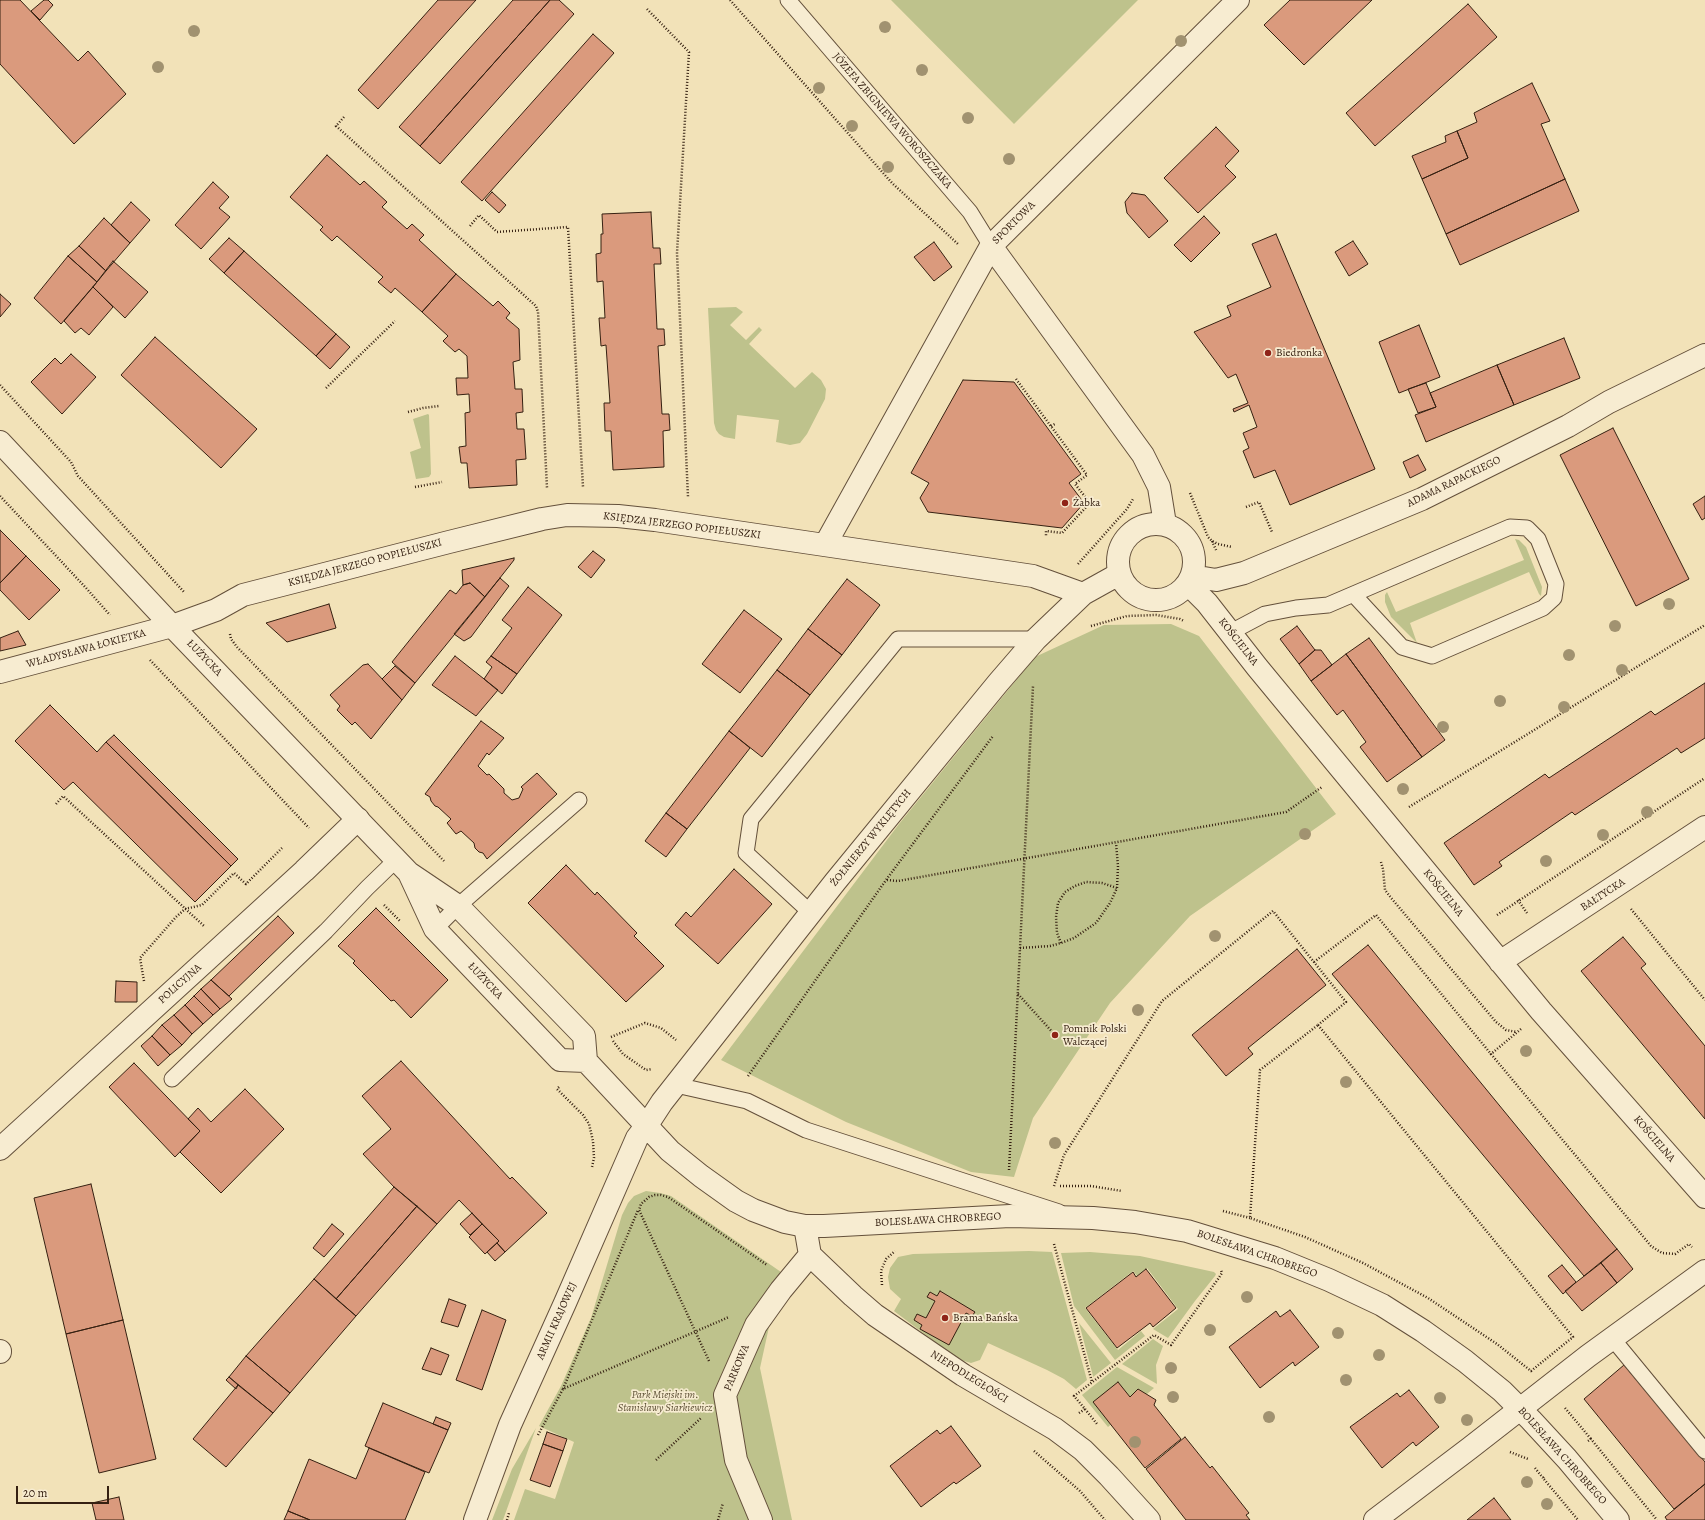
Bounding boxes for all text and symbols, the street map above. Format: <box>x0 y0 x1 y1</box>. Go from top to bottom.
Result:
street label: JÓZEFA ZBIGNIEWA WOROSZCZAKA <box>829 50 955 192</box>
street label: SPORTOWA <box>990 199 1038 247</box>
place label: Biedronka <box>1276 346 1322 360</box>
marker: Biedronka <box>1263 348 1273 358</box>
street label: ADAMA RAPACKIEGO <box>1405 454 1503 510</box>
place label: Żabka <box>1073 496 1100 510</box>
marker: Żabka <box>1060 498 1070 508</box>
street label: KSIĘDZA JERZEGO POPIEŁUSZKI <box>602 510 762 542</box>
street label: KSIĘDZA JERZEGO POPIEŁUSZKI <box>287 536 443 590</box>
street label: KOŚCIELNA <box>1215 615 1261 669</box>
street label: WŁADYSŁAWA ŁOKIETKA <box>25 627 147 671</box>
street label: ŁUŻYCKA <box>183 637 225 679</box>
street label: ŻOŁNIERZY WYKLĘTYCH <box>828 787 914 889</box>
street label: KOŚCIELNA <box>1420 867 1466 919</box>
street label: BAŁTYCKA <box>1578 876 1628 914</box>
street label: ŁUŻYCKA <box>465 960 505 1002</box>
street label: POLICYJNA <box>156 961 204 1007</box>
place label: Pomnik Polski Walczącej <box>1063 1022 1127 1048</box>
marker: Pomnik Polski Walczącej <box>1050 1030 1060 1040</box>
street label: KOŚCIELNA <box>1630 1113 1678 1165</box>
street label: BOLESŁAWA CHROBREGO <box>875 1210 1001 1230</box>
street label: BOLESŁAWA CHROBREGO <box>1195 1227 1319 1281</box>
street label: ARMII KRAJOWEJ <box>534 1280 580 1362</box>
place label: Brama Bańska <box>953 1311 1018 1325</box>
marker: Brama Bańska <box>940 1313 950 1323</box>
street label: PARKOWA <box>721 1343 753 1393</box>
street label: NIEPODLEGŁOŚCI <box>928 1348 1010 1406</box>
park label: Park Miejski im. Stanisławy Siarkiewicz <box>618 1388 712 1414</box>
street label: BOLESŁAWA CHROBREGO <box>1515 1405 1609 1507</box>
scale bar <box>18 1478 111 1504</box>
text: 20 m <box>23 1485 47 1501</box>

